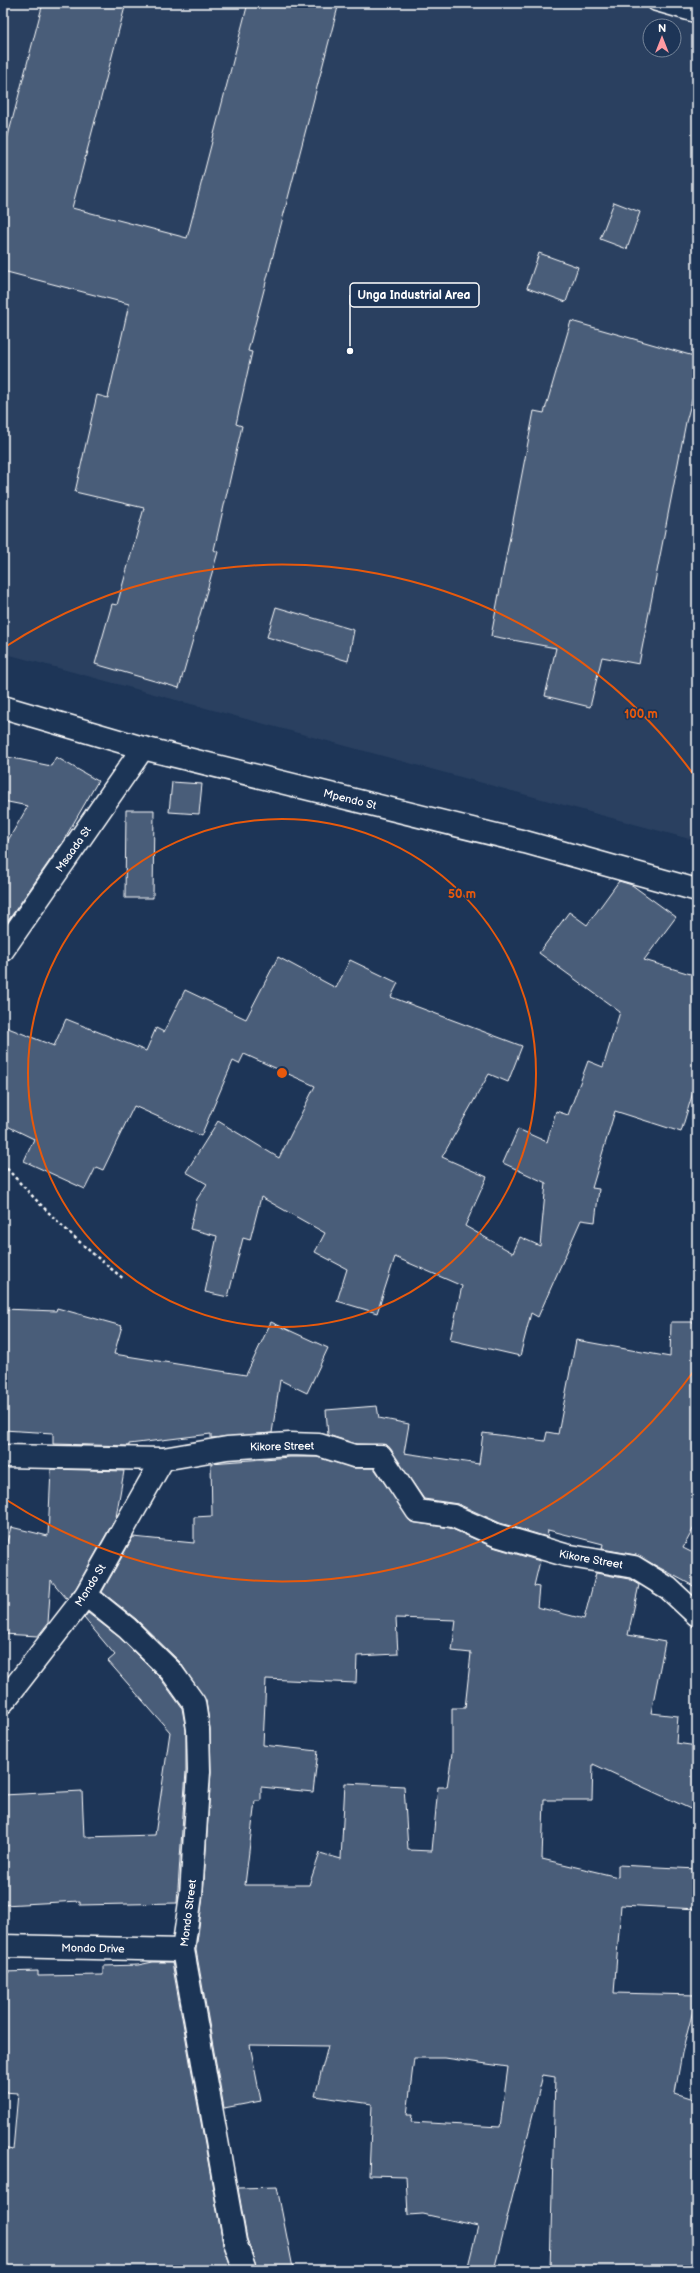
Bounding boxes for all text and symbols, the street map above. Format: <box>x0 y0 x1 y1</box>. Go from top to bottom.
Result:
north arrow <box>642 18 682 58</box>
text: N <box>658 22 666 35</box>
callout: Unga Industrial Area <box>350 283 479 307</box>
text: Unga Industrial Area <box>358 288 471 303</box>
text: 100 m <box>624 707 658 722</box>
street label: Mpendo St <box>322 787 378 812</box>
street label: Msaada St <box>53 823 94 875</box>
text: 50 m <box>448 887 476 902</box>
centre of rings <box>275 1066 289 1080</box>
street label: Kikore Street <box>250 1439 315 1454</box>
street label: Kikore Street <box>558 1548 624 1572</box>
street label: Mondo St <box>72 1561 109 1609</box>
street label: Mondo Street <box>178 1878 199 1947</box>
street label: Mondo Drive <box>61 1941 125 1956</box>

